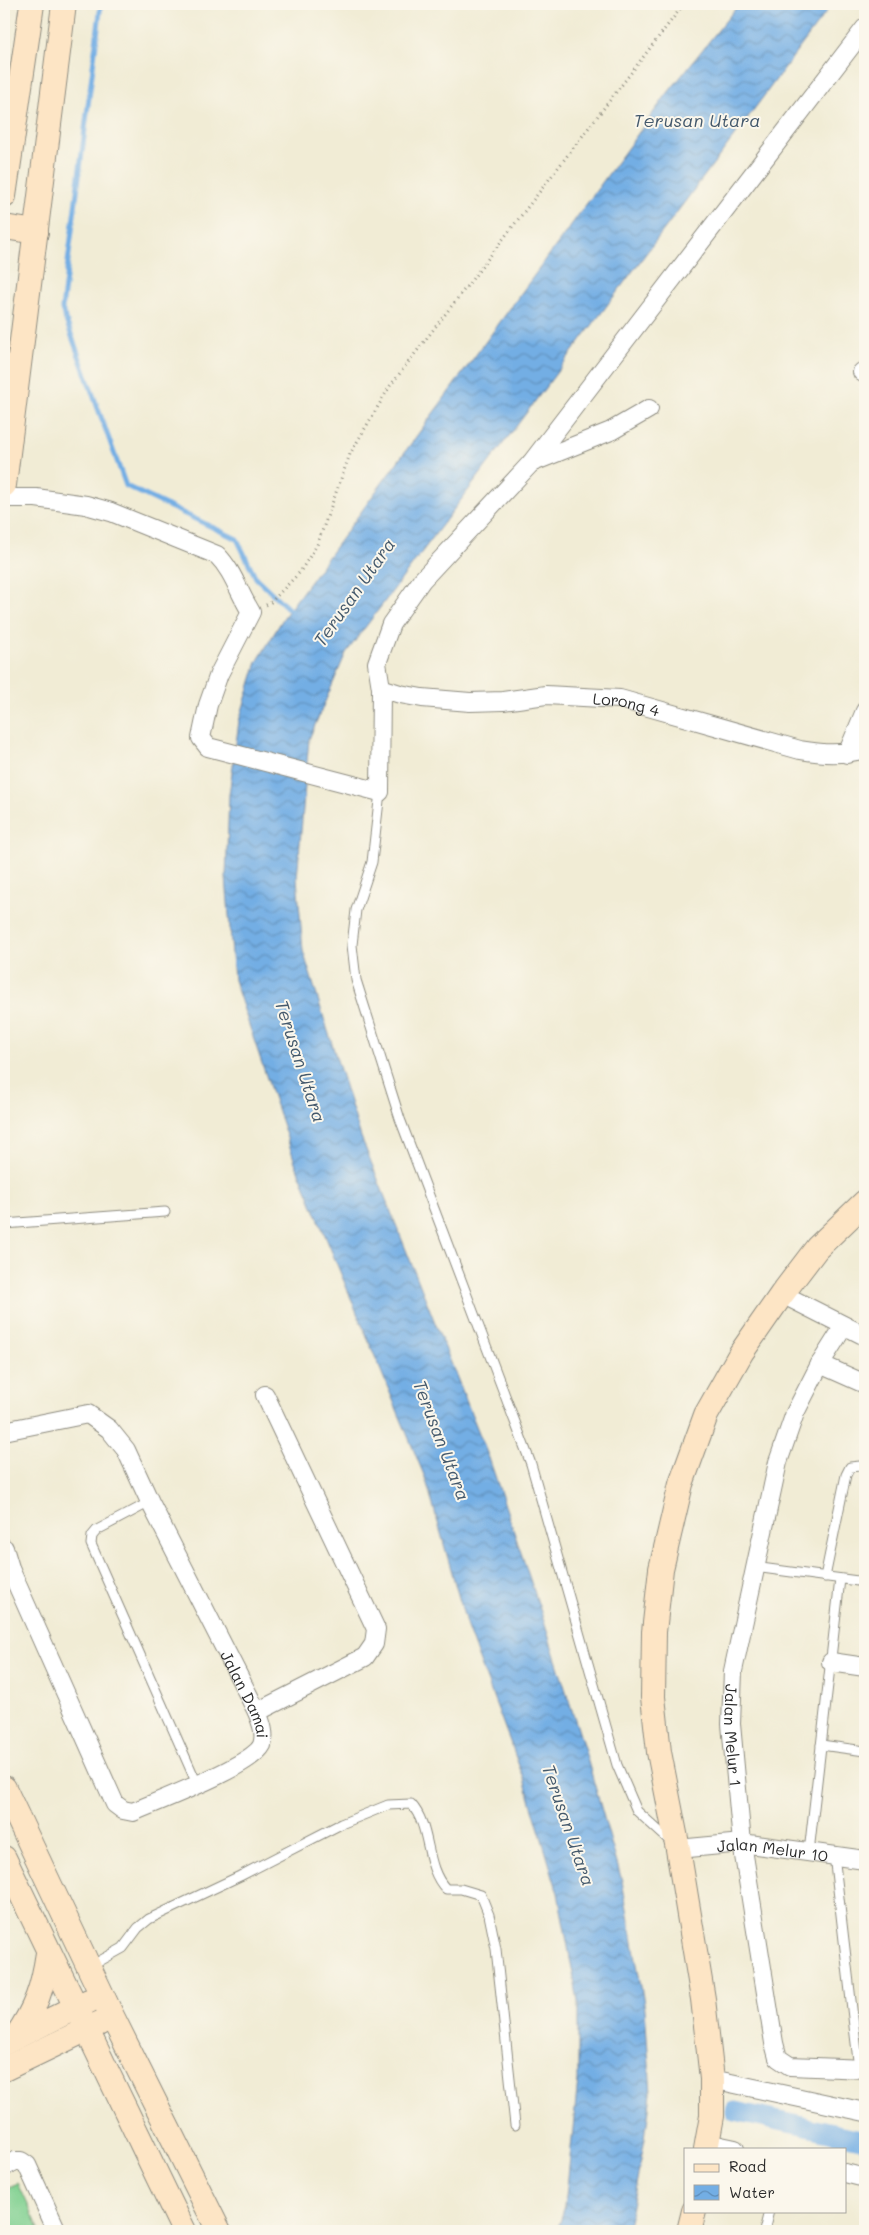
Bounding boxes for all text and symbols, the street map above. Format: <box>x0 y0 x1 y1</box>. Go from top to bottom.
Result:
water label: Terusan Utara <box>633 108 761 132</box>
water label: Terusan Utara <box>308 533 400 651</box>
street label: Lorong 4 <box>592 687 663 720</box>
water label: Terusan Utara <box>270 997 332 1125</box>
water label: Terusan Utara <box>408 1376 476 1504</box>
street label: Jalan Damai <box>217 1646 274 1738</box>
street label: Jalan Melur 1 <box>720 1684 747 1787</box>
water label: Terusan Utara <box>537 1761 601 1889</box>
street label: Jalan Melur 10 <box>716 1832 830 1865</box>
legend <box>684 2148 846 2212</box>
text: Road <box>729 2156 766 2176</box>
text: Water <box>729 2182 775 2202</box>

